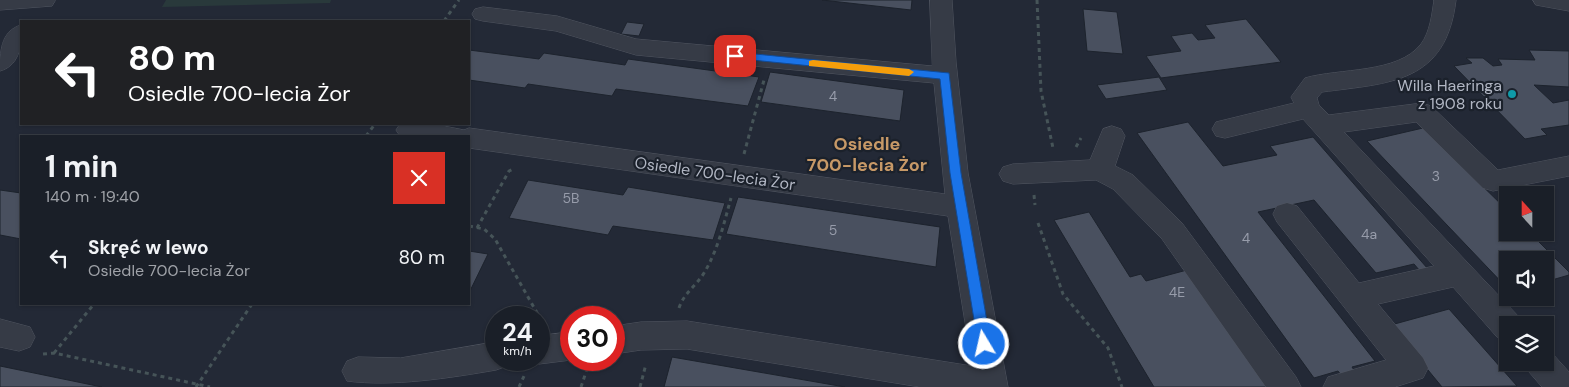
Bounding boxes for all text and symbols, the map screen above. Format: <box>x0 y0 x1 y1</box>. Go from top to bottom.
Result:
text: 80 m <box>128 35 216 81</box>
pin <box>714 35 756 77</box>
icon: left <box>45 40 110 105</box>
icon: arrive <box>721 42 749 70</box>
place label: Willa Haeringa z 1908 roku <box>1397 75 1502 114</box>
text: Osiedle 700-lecia Żor <box>128 79 351 108</box>
house number: 4 <box>829 87 838 105</box>
marker: Willa Haeringa z 1908 roku <box>1506 88 1518 100</box>
district label: Osiedle 700-lecia Żor <box>807 132 927 177</box>
text: 1 min <box>45 147 118 186</box>
button: close <box>393 152 445 204</box>
street label: Osiedle 700-lecia Żor <box>633 152 797 195</box>
house number: 3 <box>1432 167 1440 185</box>
text: 140 m · 19:40 <box>45 186 140 207</box>
north arrow <box>1499 186 1554 241</box>
map controls <box>1499 186 1554 371</box>
house number: 5B <box>563 189 579 207</box>
house number: 5 <box>829 221 837 239</box>
house number: 4a <box>1361 225 1377 243</box>
house number: 4 <box>1242 229 1251 247</box>
text: Skręć w lewo <box>88 235 209 260</box>
icon: left <box>45 244 73 272</box>
text: 80 m <box>398 245 445 270</box>
button: sound <box>1499 251 1554 306</box>
text: Osiedle 700-lecia Żor <box>88 260 250 281</box>
house number: 4E <box>1169 283 1185 301</box>
speed limit sign: 30 <box>560 306 625 371</box>
text: 24 <box>502 316 533 349</box>
button: layers <box>1499 316 1554 371</box>
position arrow <box>957 317 1009 369</box>
text: km/h <box>503 343 532 359</box>

